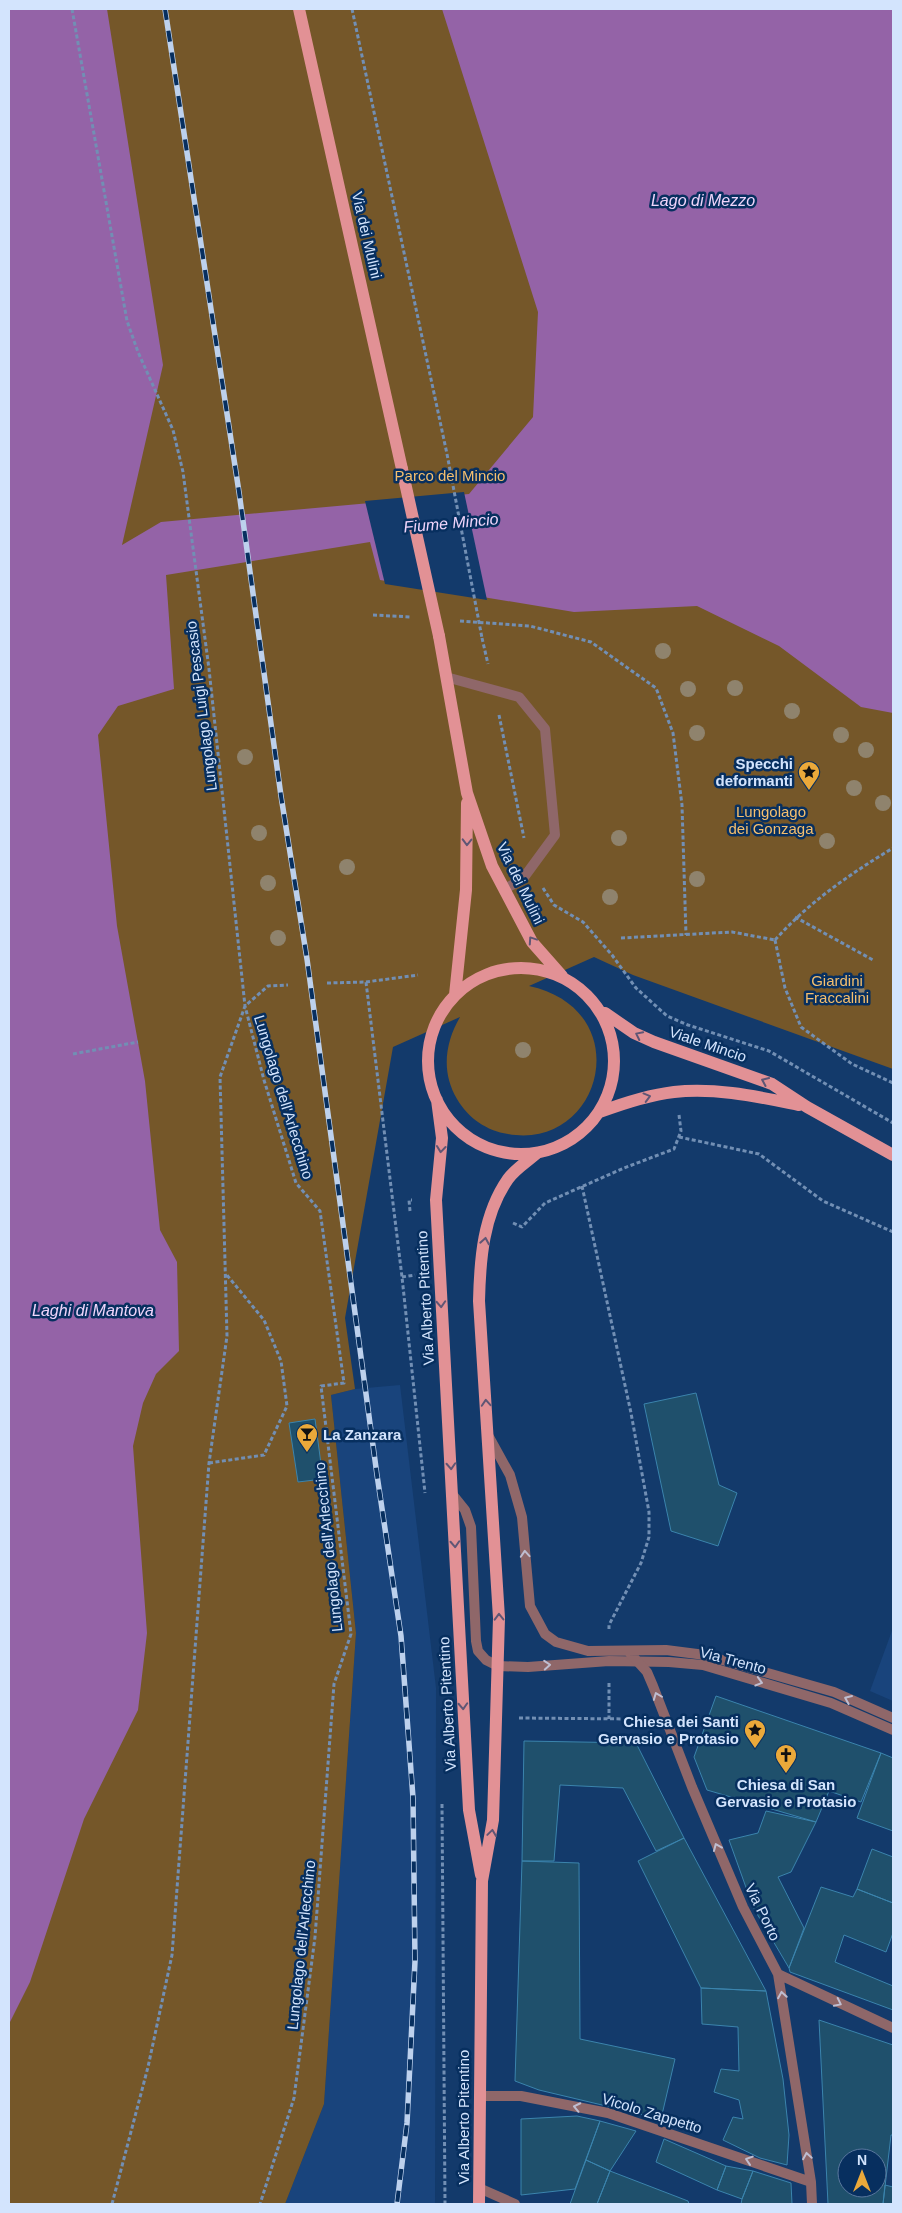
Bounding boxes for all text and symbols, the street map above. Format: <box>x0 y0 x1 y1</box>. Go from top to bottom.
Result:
street label: Via dei Mulini <box>349 190 385 280</box>
water label: Lago di Mezzo <box>651 192 755 209</box>
park label: Parco del Mincio <box>395 467 505 484</box>
water label: Fiume Mincio <box>403 510 499 536</box>
street label: Lungolago Luigi Pescasio <box>182 620 220 792</box>
place label: Specchi deformanti <box>715 755 793 789</box>
place icon: Specchi deformanti <box>797 760 821 791</box>
park label: Lungolago dei Gonzaga <box>728 803 814 837</box>
one-way arrow <box>461 838 472 846</box>
street label: Via dei Mulini <box>494 839 548 927</box>
one-way arrow <box>528 936 538 945</box>
park label: Giardini Fraccalini <box>805 972 869 1006</box>
street label: Lungolago dell'Arlecchino <box>251 1013 317 1181</box>
street label: Viale Mincio <box>667 1023 749 1065</box>
one-way arrow <box>635 1031 644 1041</box>
one-way arrow <box>761 1077 770 1088</box>
one-way arrow <box>642 1093 650 1103</box>
one-way arrow <box>436 1145 447 1153</box>
street label: Via Alberto Pitentino <box>413 1230 437 1366</box>
one-way arrow <box>479 1237 489 1245</box>
one-way arrow <box>436 1300 447 1308</box>
water label: Laghi di Mantova <box>32 1302 154 1319</box>
one-way arrow <box>481 1398 492 1406</box>
bar icon: La Zanzara <box>295 1422 319 1453</box>
place label: La Zanzara <box>323 1426 402 1443</box>
street label: Lungolago dell'Arlecchino <box>311 1461 345 1633</box>
one-way arrow <box>446 1462 457 1470</box>
one-way arrow <box>450 1540 461 1548</box>
one-way arrow <box>520 1550 531 1558</box>
one-way arrow <box>494 1613 504 1621</box>
street label: Via Alberto Pitentino <box>435 1636 459 1772</box>
street label: Via Trento <box>698 1643 768 1677</box>
one-way arrow <box>543 1660 551 1671</box>
one-way arrow <box>754 1676 762 1686</box>
one-way arrow <box>653 1692 663 1701</box>
one-way arrow <box>844 1694 853 1705</box>
one-way arrow <box>458 1702 469 1710</box>
place label: Chiesa dei Santi Gervasio e Protasio <box>598 1713 739 1747</box>
place icon: Chiesa dei Santi Gervasio e Protasio <box>743 1718 767 1749</box>
church icon: Chiesa di San Gervasio e Protasio <box>774 1743 798 1774</box>
place label: Chiesa di San Gervasio e Protasio <box>716 1776 856 1810</box>
one-way arrow <box>486 1829 496 1837</box>
one-way arrow <box>713 1843 724 1852</box>
street label: Lungolago dell'Arlecchino <box>284 1859 318 2031</box>
street label: Via Porto <box>742 1881 784 1943</box>
one-way arrow <box>777 1991 787 2000</box>
one-way arrow <box>833 1997 842 2007</box>
street label: Via Alberto Pitentino <box>455 2050 472 2184</box>
street label: Vicolo Zappetto <box>600 2090 704 2136</box>
one-way arrow <box>573 2102 582 2113</box>
north arrow <box>837 2148 887 2198</box>
one-way arrow <box>803 2152 813 2160</box>
text: N <box>857 2152 867 2168</box>
one-way arrow <box>745 2156 754 2166</box>

